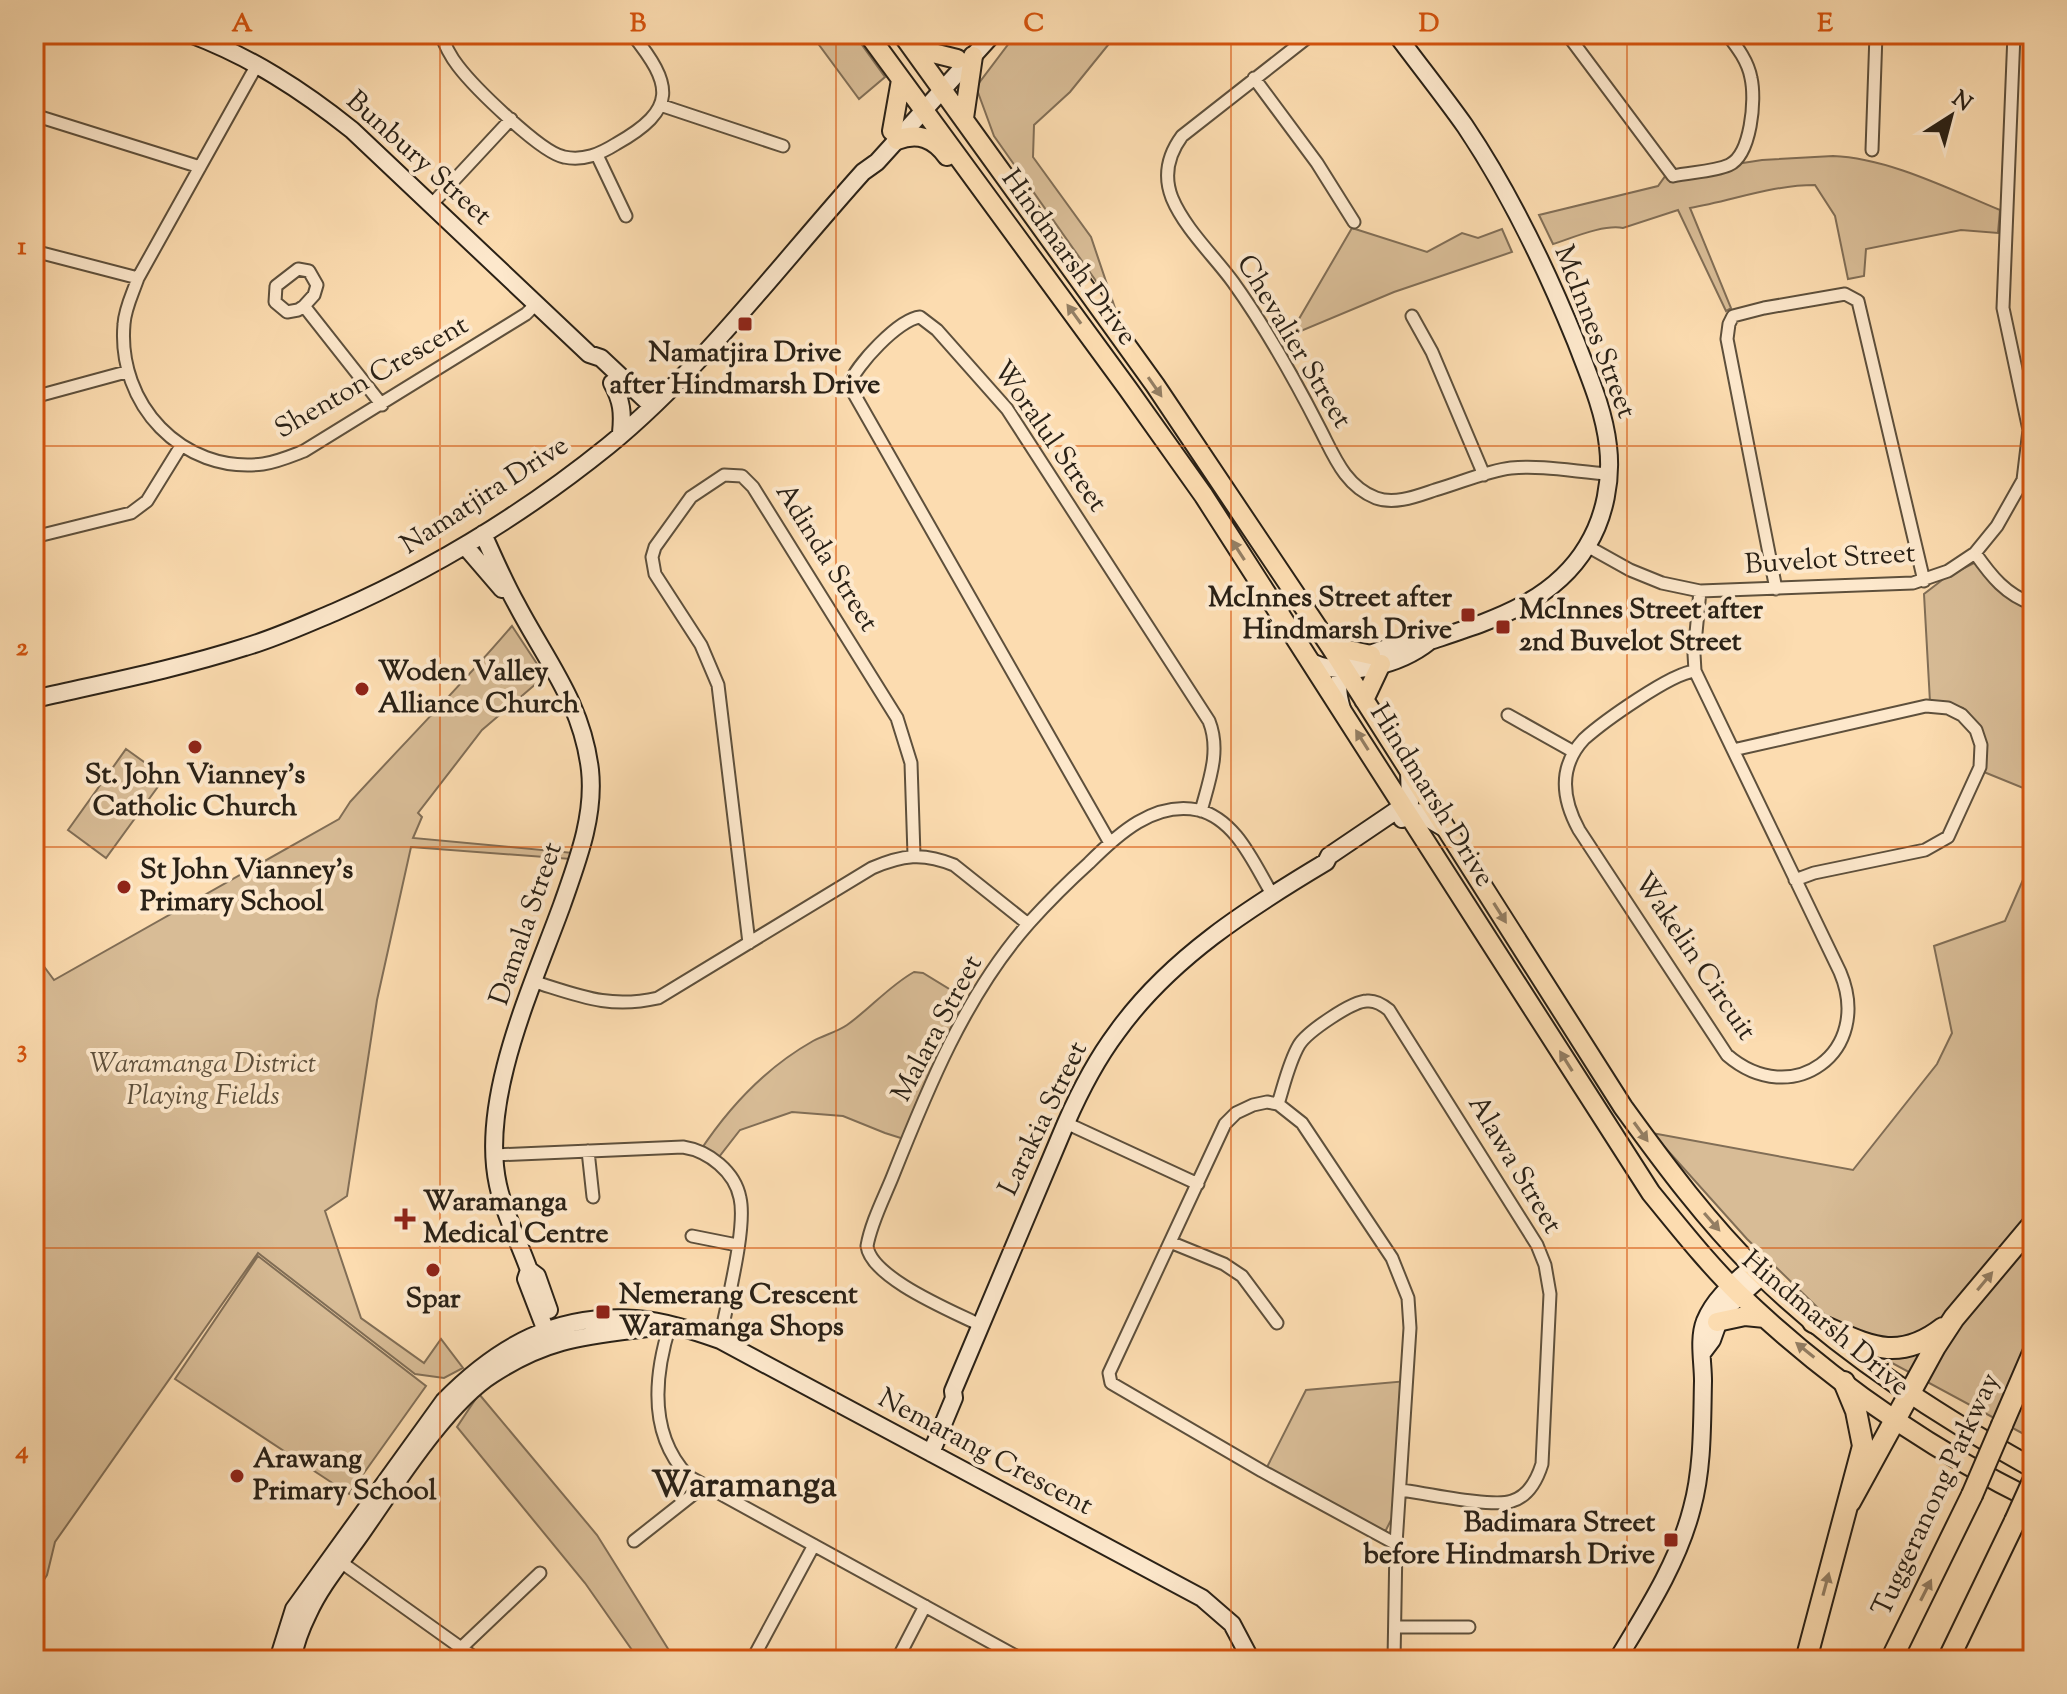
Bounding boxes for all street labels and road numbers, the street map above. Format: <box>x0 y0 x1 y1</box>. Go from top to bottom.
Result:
street label: Bunbury Street <box>336 83 500 236</box>
street label: Hindmarsh Drive <box>990 162 1146 354</box>
street label: McInnes Street <box>1543 240 1645 425</box>
street label: Chevalier Street <box>1225 248 1361 437</box>
street label: Shenton Crescent <box>268 306 477 450</box>
street label: Woralul Street <box>982 353 1116 521</box>
street label: Namatjira Drive <box>393 427 577 565</box>
street label: Adinda Street <box>764 476 888 640</box>
street label: Buvelot Street <box>1743 534 1917 586</box>
street label: Hindmarsh Drive <box>1359 697 1503 895</box>
street label: Damala Street <box>480 837 574 1011</box>
street label: Wakelin Circuit <box>1623 865 1765 1049</box>
street label: Malara Street <box>883 948 994 1109</box>
street label: Larakia Street <box>989 1035 1099 1203</box>
street label: Alawa Street <box>1457 1088 1571 1242</box>
street label: Hindmarsh Drive <box>1732 1241 1918 1407</box>
street label: Tuggeranong Parkway <box>1863 1367 2011 1623</box>
street label: Nemarang Crescent <box>870 1379 1100 1527</box>

